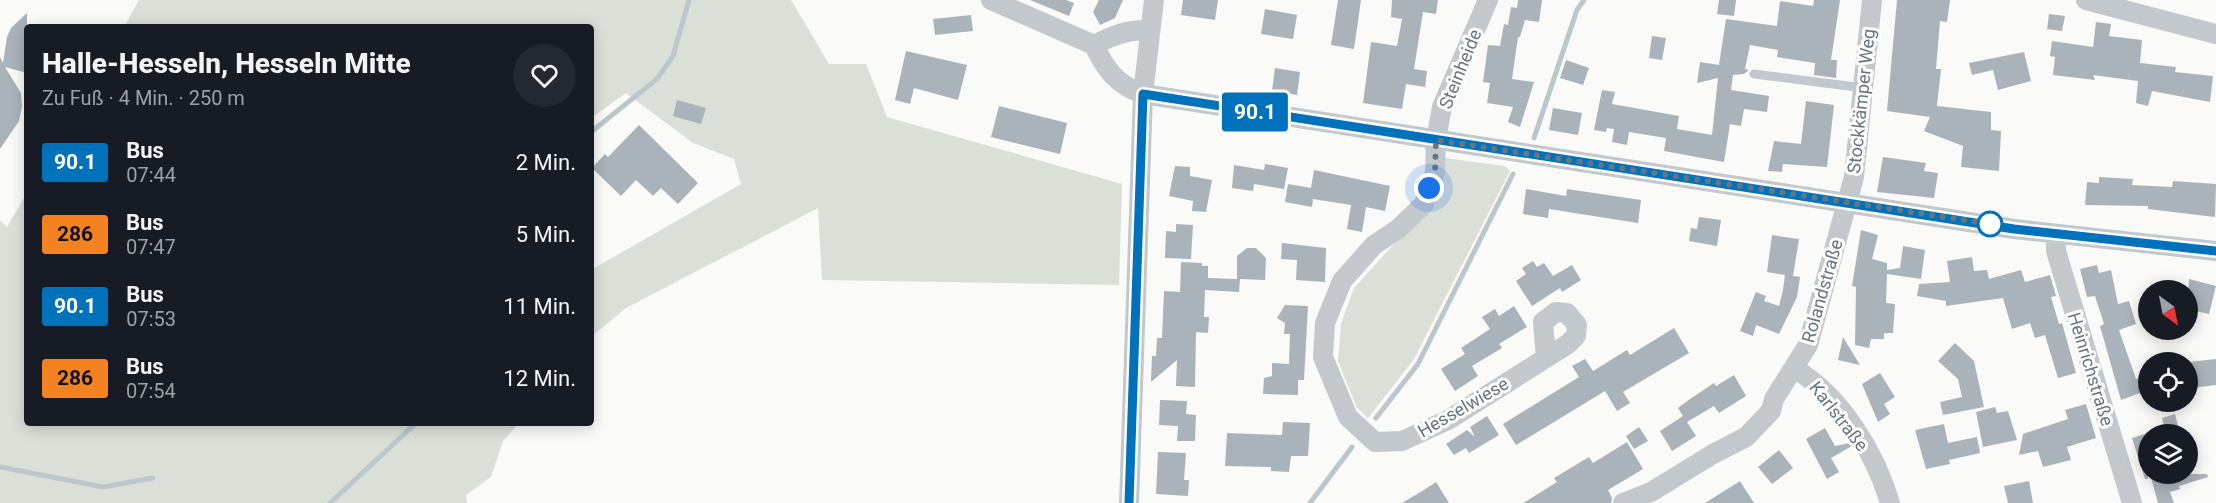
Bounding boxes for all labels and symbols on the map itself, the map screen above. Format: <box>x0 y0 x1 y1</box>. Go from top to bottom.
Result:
street label: Steinheide <box>1435 26 1485 112</box>
street label: Stockkämper Weg <box>1843 28 1879 174</box>
line badge: 90.1 <box>1213 92 1297 132</box>
your location <box>1414 173 1444 203</box>
unlabelled marker <box>1977 211 2003 237</box>
street label: Rolandstraße <box>1797 237 1847 345</box>
north arrow <box>2138 280 2198 340</box>
street label: Heinrichstraße <box>2064 310 2118 428</box>
street label: Hesselwiese <box>1414 373 1512 441</box>
street label: Karlstraße <box>1805 377 1873 455</box>

